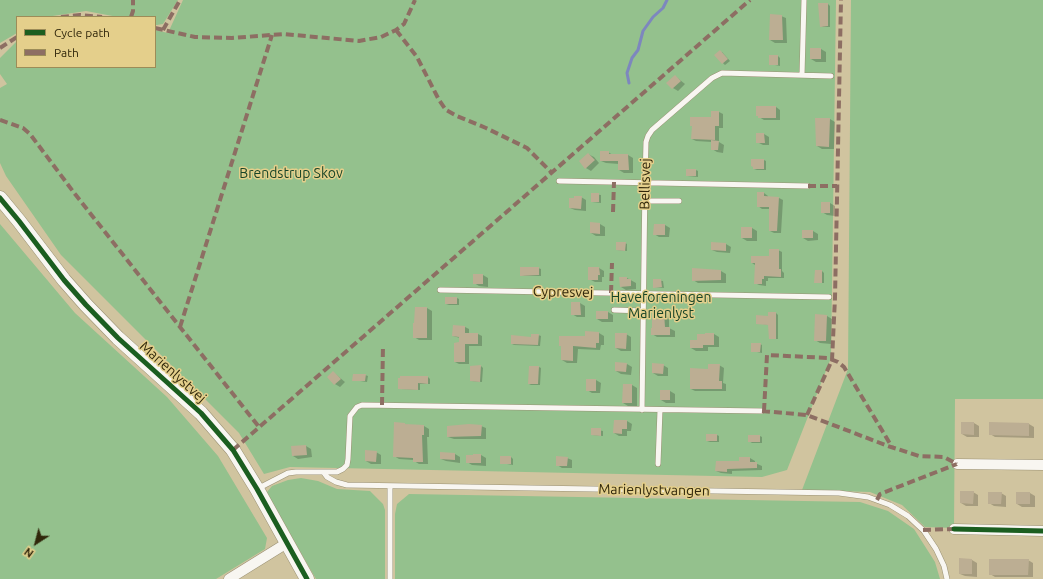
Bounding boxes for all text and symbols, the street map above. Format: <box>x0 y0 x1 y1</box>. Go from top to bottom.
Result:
legend <box>16 16 156 68</box>
text: Cycle path <box>54 26 110 39</box>
text: Path <box>54 46 79 59</box>
street label: Bellisvej <box>636 158 654 210</box>
park label: Brendstrup Skov <box>239 165 343 181</box>
street label: Cypresvej <box>533 283 593 301</box>
park label: Haveforeningen Marienlyst <box>610 289 712 322</box>
street label: Marienlystvej <box>136 338 210 406</box>
street label: Marienlystvangen <box>598 481 710 499</box>
north arrow <box>16 523 56 563</box>
text: N <box>22 545 36 560</box>

